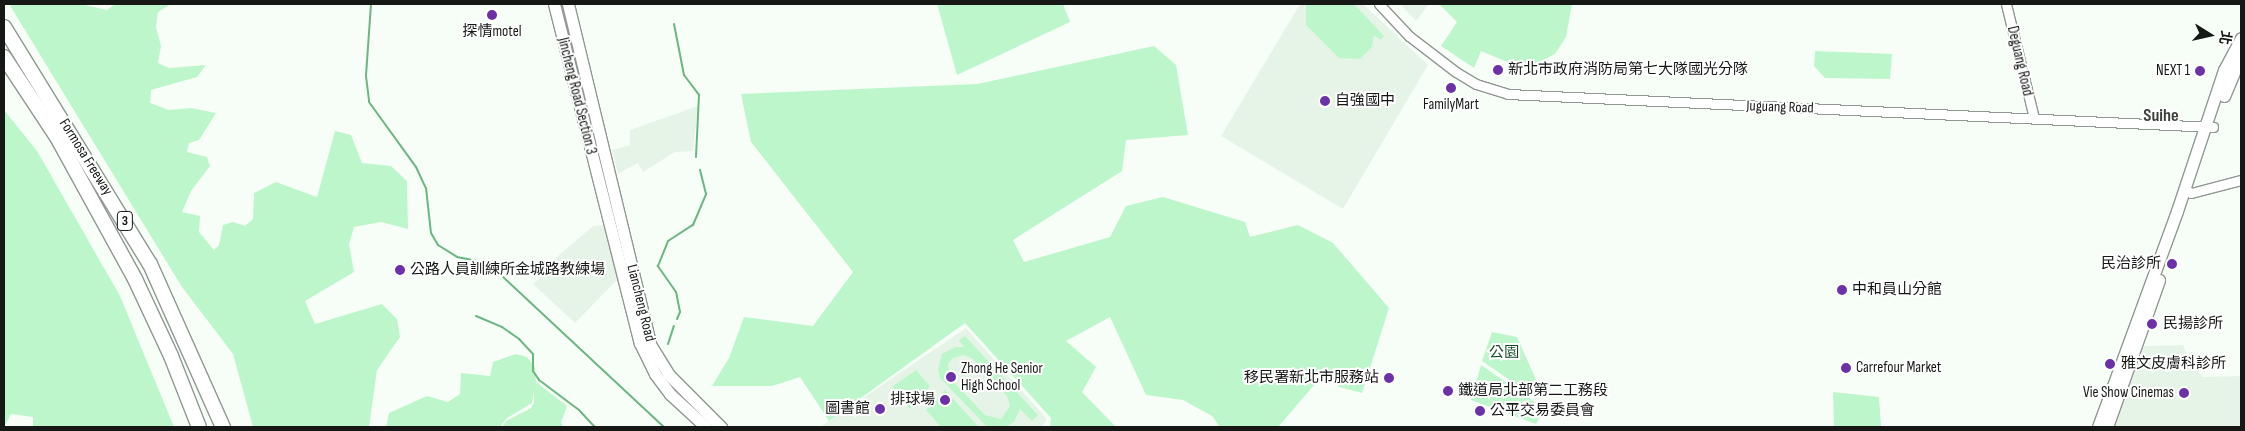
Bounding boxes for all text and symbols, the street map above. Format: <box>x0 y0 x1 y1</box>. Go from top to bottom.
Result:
marker: 探情motel <box>486 9 498 21</box>
north arrow <box>2185 10 2235 60</box>
place label: 探情motel <box>462 23 522 41</box>
street label: Deguang Road <box>2003 24 2037 98</box>
text: 北 <box>2216 29 2235 46</box>
street label: Jincheng Road Section 3 <box>554 36 600 156</box>
place label: 新北市政府消防局第七大隊國光分隊 <box>1508 61 1748 79</box>
place label: NEXT 1 <box>2156 62 2190 80</box>
marker: 新北市政府消防局第七大隊國光分隊 <box>1492 64 1504 76</box>
marker: NEXT 1 <box>2194 65 2206 77</box>
marker: FamilyMart <box>1445 82 1457 94</box>
place label: 自強國中 <box>1335 92 1395 110</box>
marker: 自強國中 <box>1319 95 1331 107</box>
place label: FamilyMart <box>1423 96 1479 114</box>
street label: Juguang Road <box>1746 97 1814 117</box>
district label: Suihe <box>2143 105 2179 127</box>
street label: Formosa Freeway <box>55 115 117 199</box>
road number: 3 <box>116 210 134 232</box>
place label: 民治診所 <box>2101 255 2161 273</box>
marker: 民治診所 <box>2165 257 2179 271</box>
place label: 公路人員訓練所金城路教練場 <box>410 261 605 279</box>
street label: Liancheng Road <box>623 263 659 343</box>
marker: 公路人員訓練所金城路教練場 <box>394 264 406 276</box>
place label: 中和員山分館 <box>1852 281 1942 299</box>
marker: 中和員山分館 <box>1836 284 1848 296</box>
place label: 民揚診所 <box>2163 315 2223 333</box>
marker: 民揚診所 <box>2145 317 2159 331</box>
park label: 公園 <box>1489 344 1519 362</box>
place label: 雅文皮膚科診所 <box>2121 355 2226 373</box>
marker: 雅文皮膚科診所 <box>2103 357 2117 371</box>
place label: Zhong He Senior High School <box>961 359 1043 394</box>
place label: Carrefour Market <box>1856 359 1941 377</box>
marker: Carrefour Market <box>1840 362 1852 374</box>
place label: 移民署新北市服務站 <box>1244 369 1379 387</box>
marker: Zhong He Senior High School <box>945 371 957 383</box>
marker: 移民署新北市服務站 <box>1383 372 1395 384</box>
place label: 鐵道局北部第二工務段 <box>1458 382 1608 400</box>
place label: Vie Show Cinemas <box>2083 384 2174 402</box>
marker: 鐵道局北部第二工務段 <box>1442 385 1454 397</box>
marker: Vie Show Cinemas <box>2178 387 2190 399</box>
place label: 排球場 <box>890 391 935 409</box>
marker: 排球場 <box>939 394 951 406</box>
place label: 圖書館 <box>825 400 870 418</box>
place label: 公平交易委員會 <box>1490 402 1595 420</box>
marker: 圖書館 <box>874 403 886 415</box>
marker: 公平交易委員會 <box>1474 405 1486 417</box>

